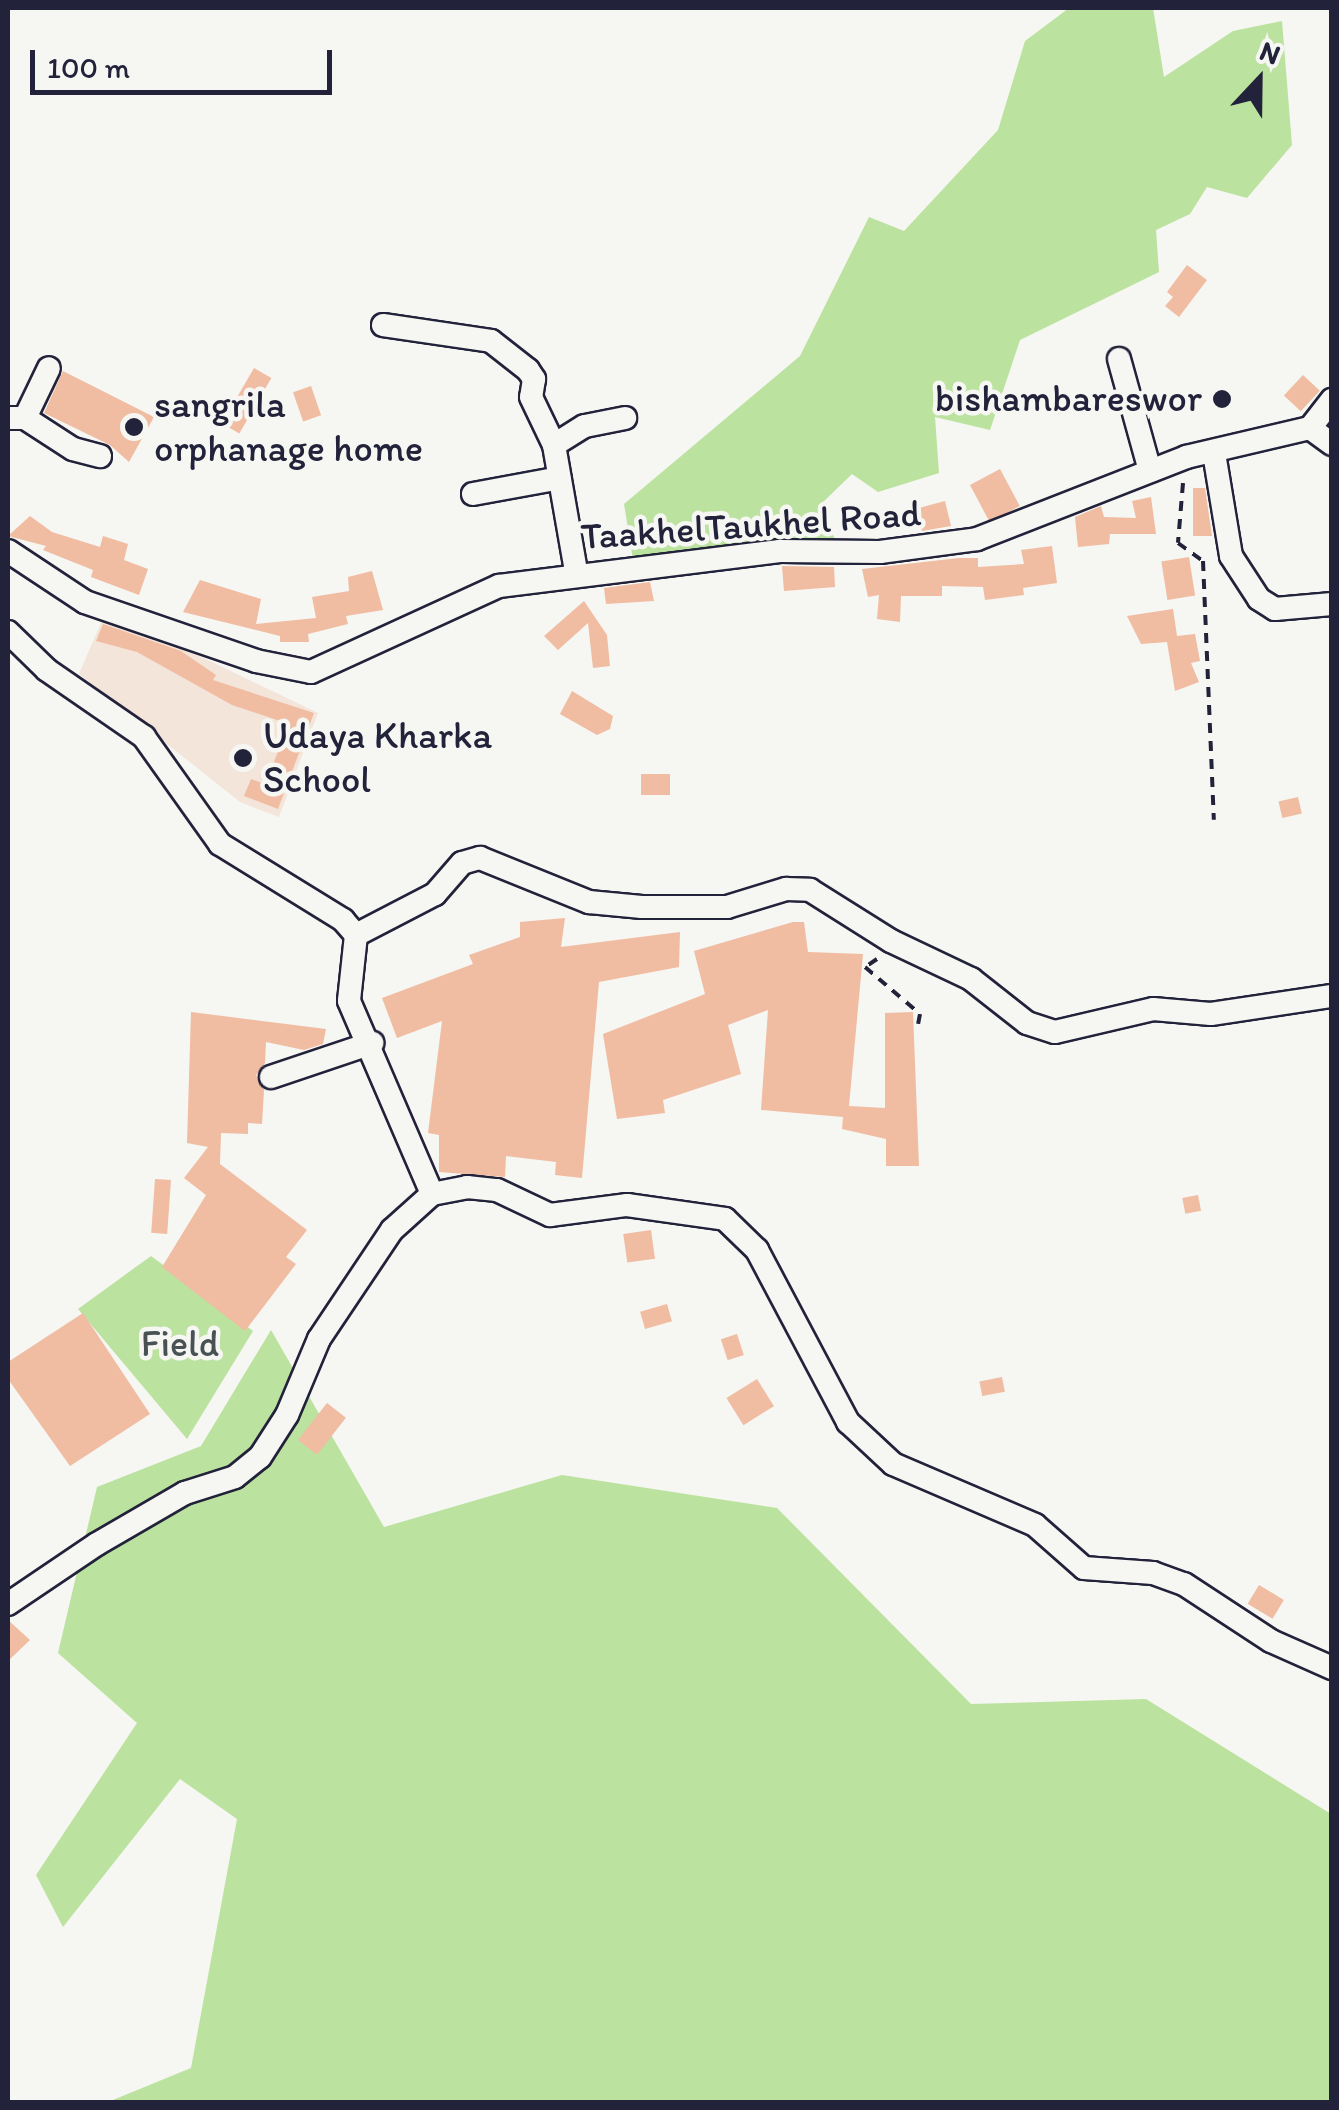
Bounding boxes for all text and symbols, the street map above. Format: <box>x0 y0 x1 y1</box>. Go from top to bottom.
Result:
scale bar <box>35 30 338 92</box>
north arrow <box>1209 30 1309 130</box>
text: N <box>1255 33 1285 71</box>
text: 100 m <box>47 49 130 86</box>
place label: bishambareswor <box>935 376 1202 422</box>
place label: sangrila orphanage home <box>154 382 422 472</box>
marker: bishambareswor <box>1211 388 1233 410</box>
marker: sangrila orphanage home <box>123 416 145 438</box>
street label: TaakhelTaukhel Road <box>579 490 923 560</box>
place label: Udaya Kharka School <box>263 713 491 802</box>
marker: Udaya Kharka School <box>232 747 254 769</box>
park label: Field <box>141 1321 219 1367</box>

